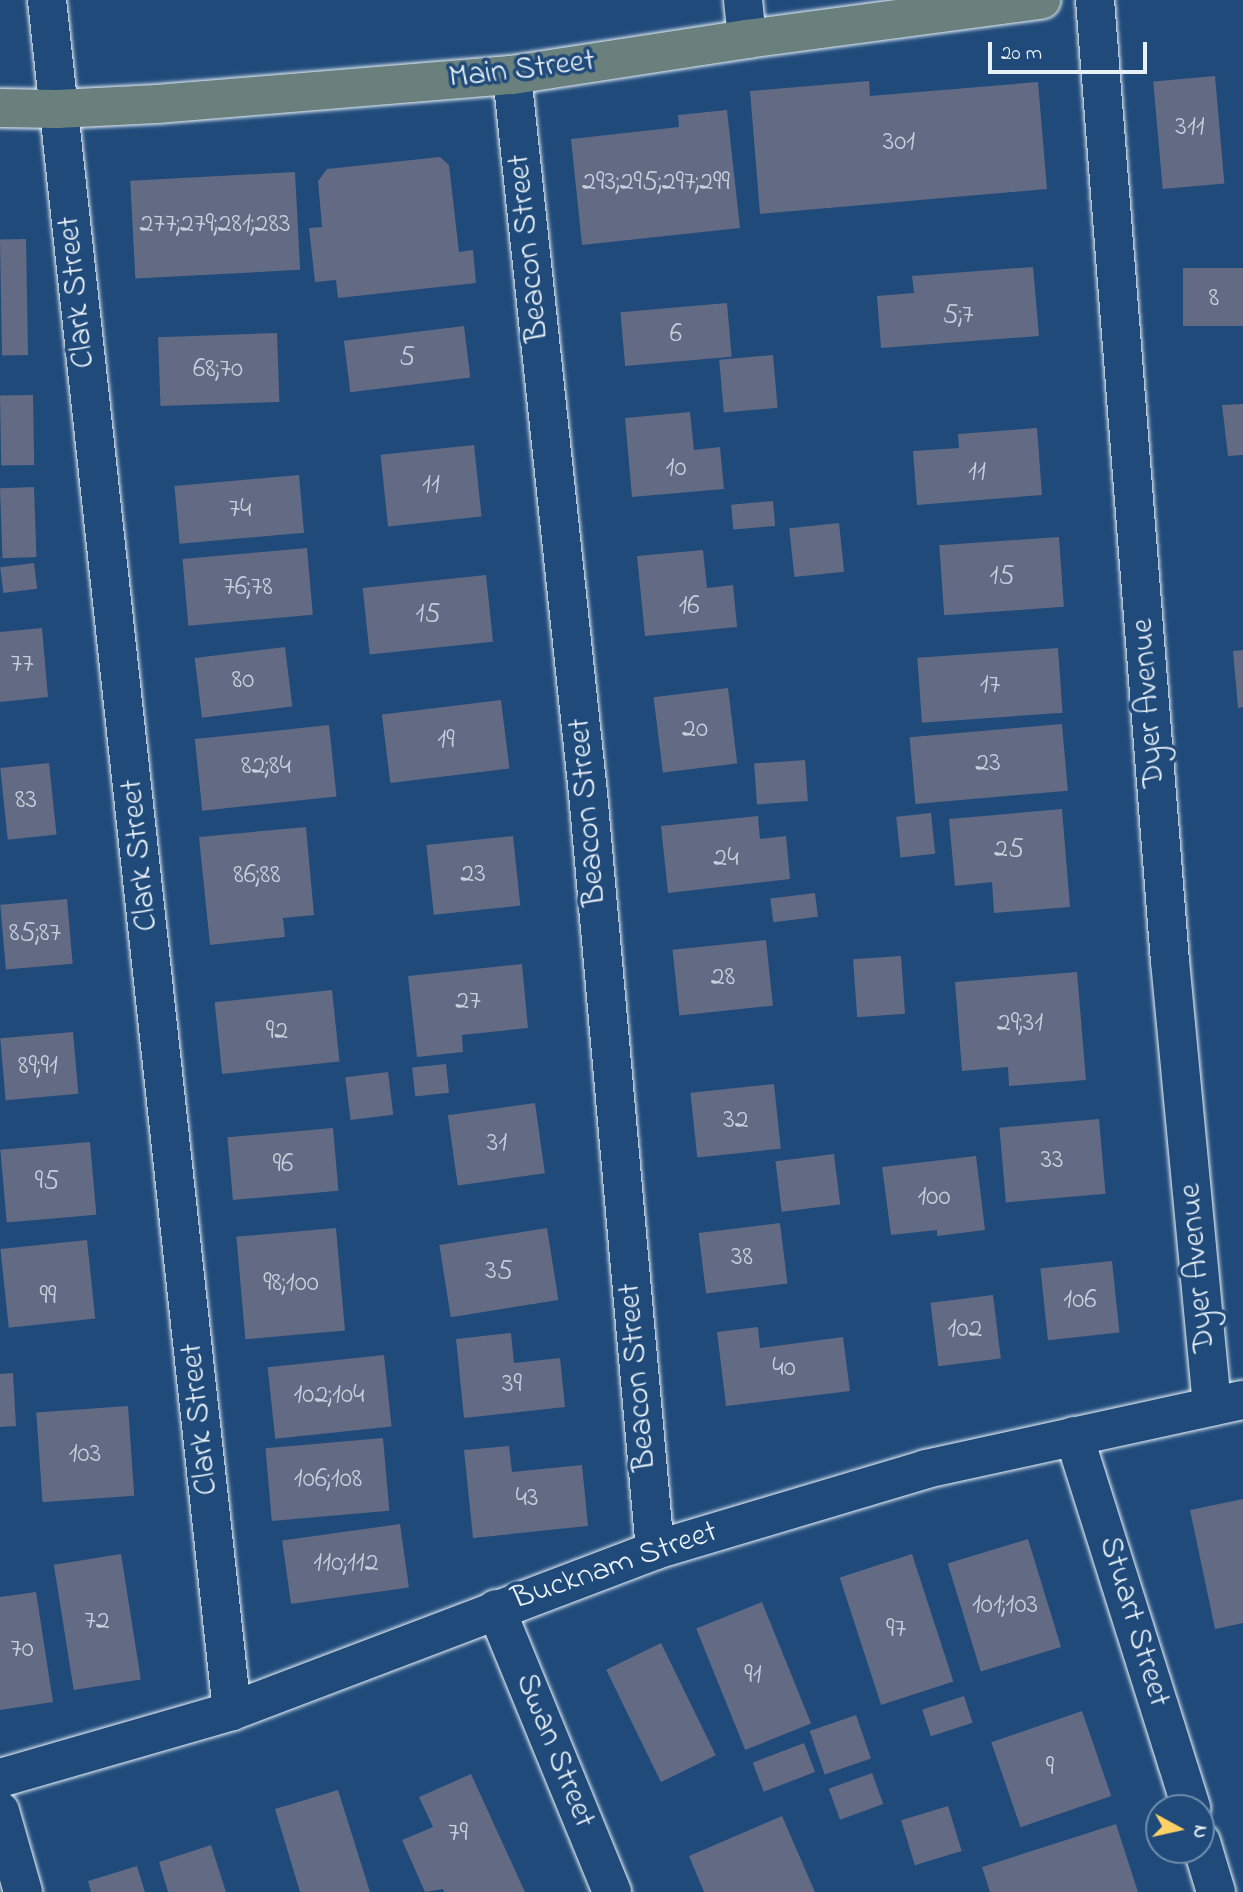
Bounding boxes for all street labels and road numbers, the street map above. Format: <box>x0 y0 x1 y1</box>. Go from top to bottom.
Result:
street label: Main Street <box>447 43 597 99</box>
street label: Beacon Street <box>501 152 559 344</box>
street label: Clark Street <box>51 214 105 370</box>
street label: Dyer Avenue <box>1125 617 1175 789</box>
street label: Beacon Street <box>562 716 616 908</box>
street label: Clark Street <box>114 777 168 933</box>
street label: Dyer Avenue <box>1172 1182 1226 1354</box>
street label: Beacon Street <box>612 1281 666 1473</box>
street label: Clark Street <box>174 1341 228 1497</box>
street label: Bucknam Street <box>507 1514 723 1620</box>
street label: Stuart Street <box>1089 1532 1177 1712</box>
street label: Swan Street <box>506 1668 602 1834</box>

